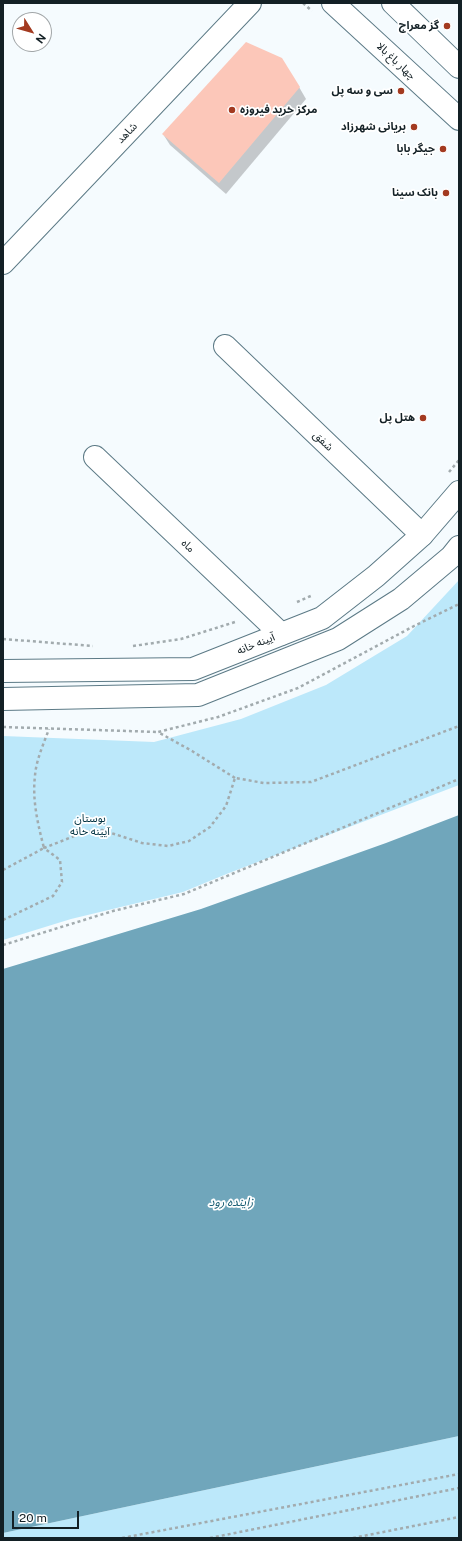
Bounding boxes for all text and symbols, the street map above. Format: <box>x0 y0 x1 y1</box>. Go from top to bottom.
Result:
north arrow <box>12 12 52 52</box>
place label: گز معراج <box>399 19 439 33</box>
marker: گز معراج <box>442 21 452 31</box>
text: N <box>33 32 48 46</box>
street label: چهار باغ بالا <box>374 39 418 83</box>
place label: سی و سه پل <box>332 84 393 98</box>
marker: سی و سه پل <box>396 86 406 96</box>
place label: مرکز خرید فیروزه <box>240 103 317 117</box>
marker: مرکز خرید فیروزه <box>227 105 237 115</box>
street label: شاهد <box>114 120 140 146</box>
place label: بریانی شهرزاد <box>341 120 406 134</box>
marker: بریانی شهرزاد <box>409 122 419 132</box>
place label: جیگر بابا <box>397 142 435 156</box>
marker: جیگر بابا <box>438 144 448 154</box>
place label: بانک سینا <box>392 186 438 200</box>
marker: بانک سینا <box>441 188 451 198</box>
place label: هتل پل <box>380 411 415 425</box>
marker: هتل پل <box>418 413 428 423</box>
street label: شفق <box>310 428 336 454</box>
street label: ماه <box>179 537 197 555</box>
street label: آیینه خانه <box>235 630 277 658</box>
park label: بوستان آیینه خانه <box>70 812 110 838</box>
water label: زاینده رود <box>209 1195 253 1209</box>
scale bar <box>14 1503 81 1529</box>
text: 20 m <box>19 1511 47 1525</box>

